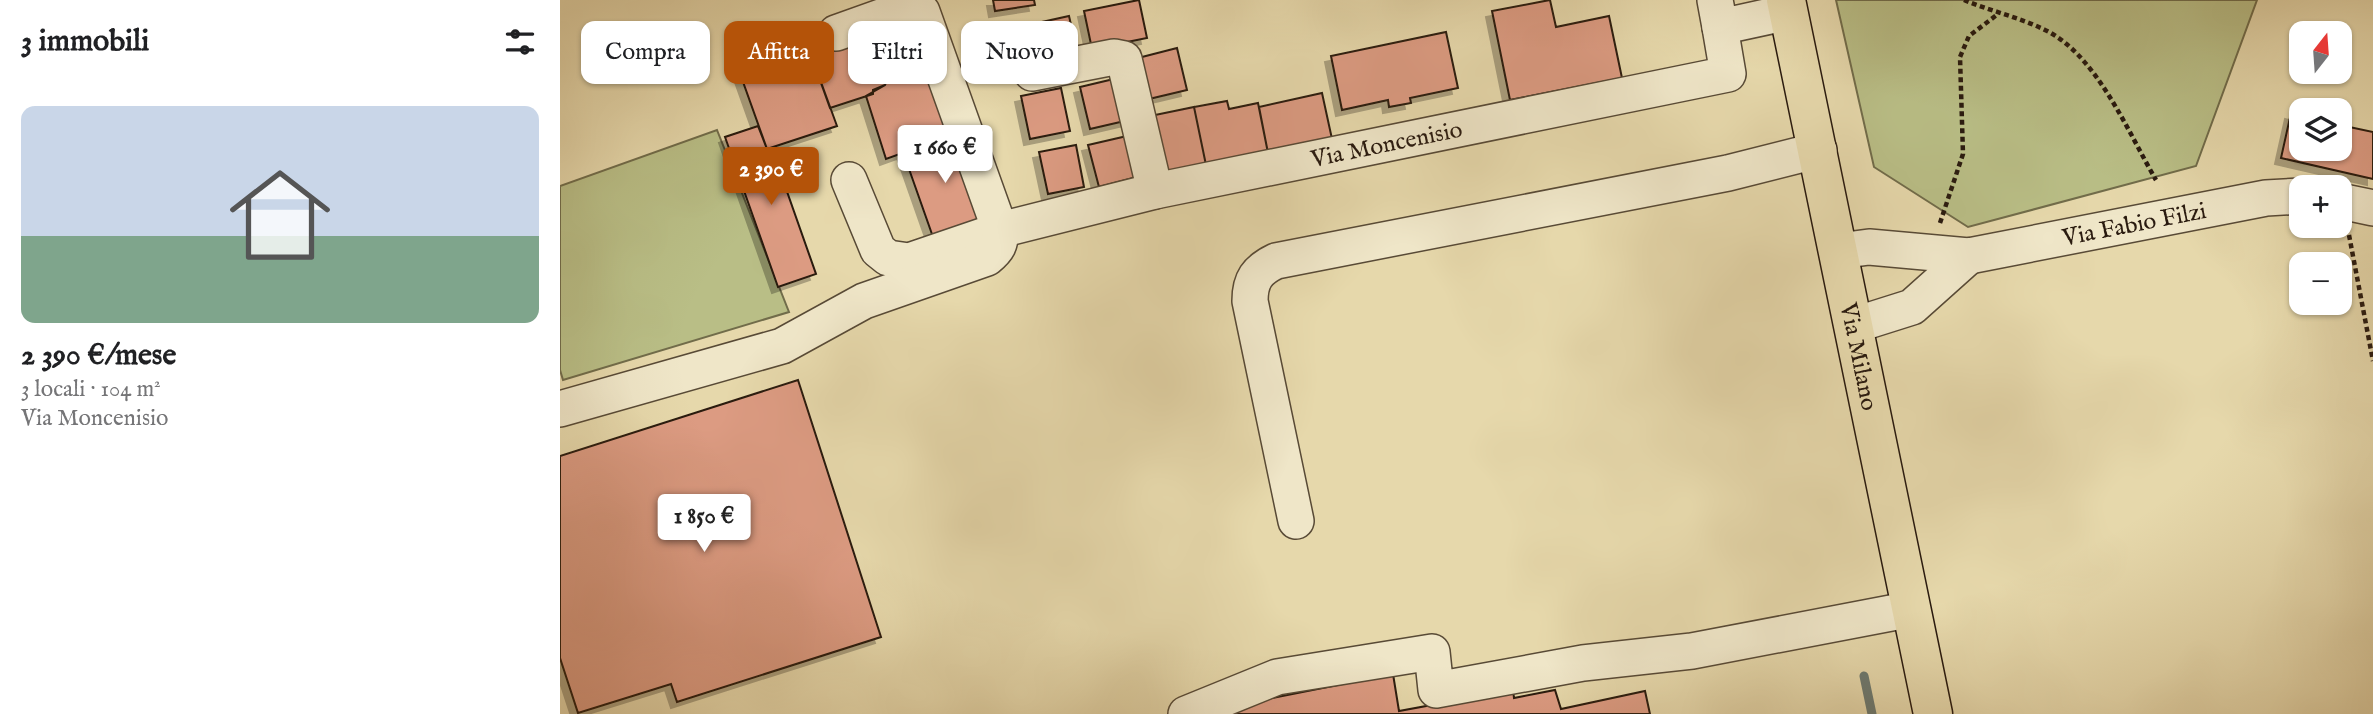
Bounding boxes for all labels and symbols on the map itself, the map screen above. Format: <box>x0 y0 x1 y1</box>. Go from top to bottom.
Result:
north arrow <box>2289 21 2352 84</box>
street label: Via Moncenisio <box>1307 115 1465 176</box>
pin: 1 660 € <box>880 125 1010 185</box>
pin: 2 390 € <box>706 148 836 207</box>
street label: Via Fabio Filzi <box>2059 196 2209 255</box>
street label: Via Milano <box>1832 299 1884 414</box>
pin: 1 850 € <box>639 494 769 554</box>

